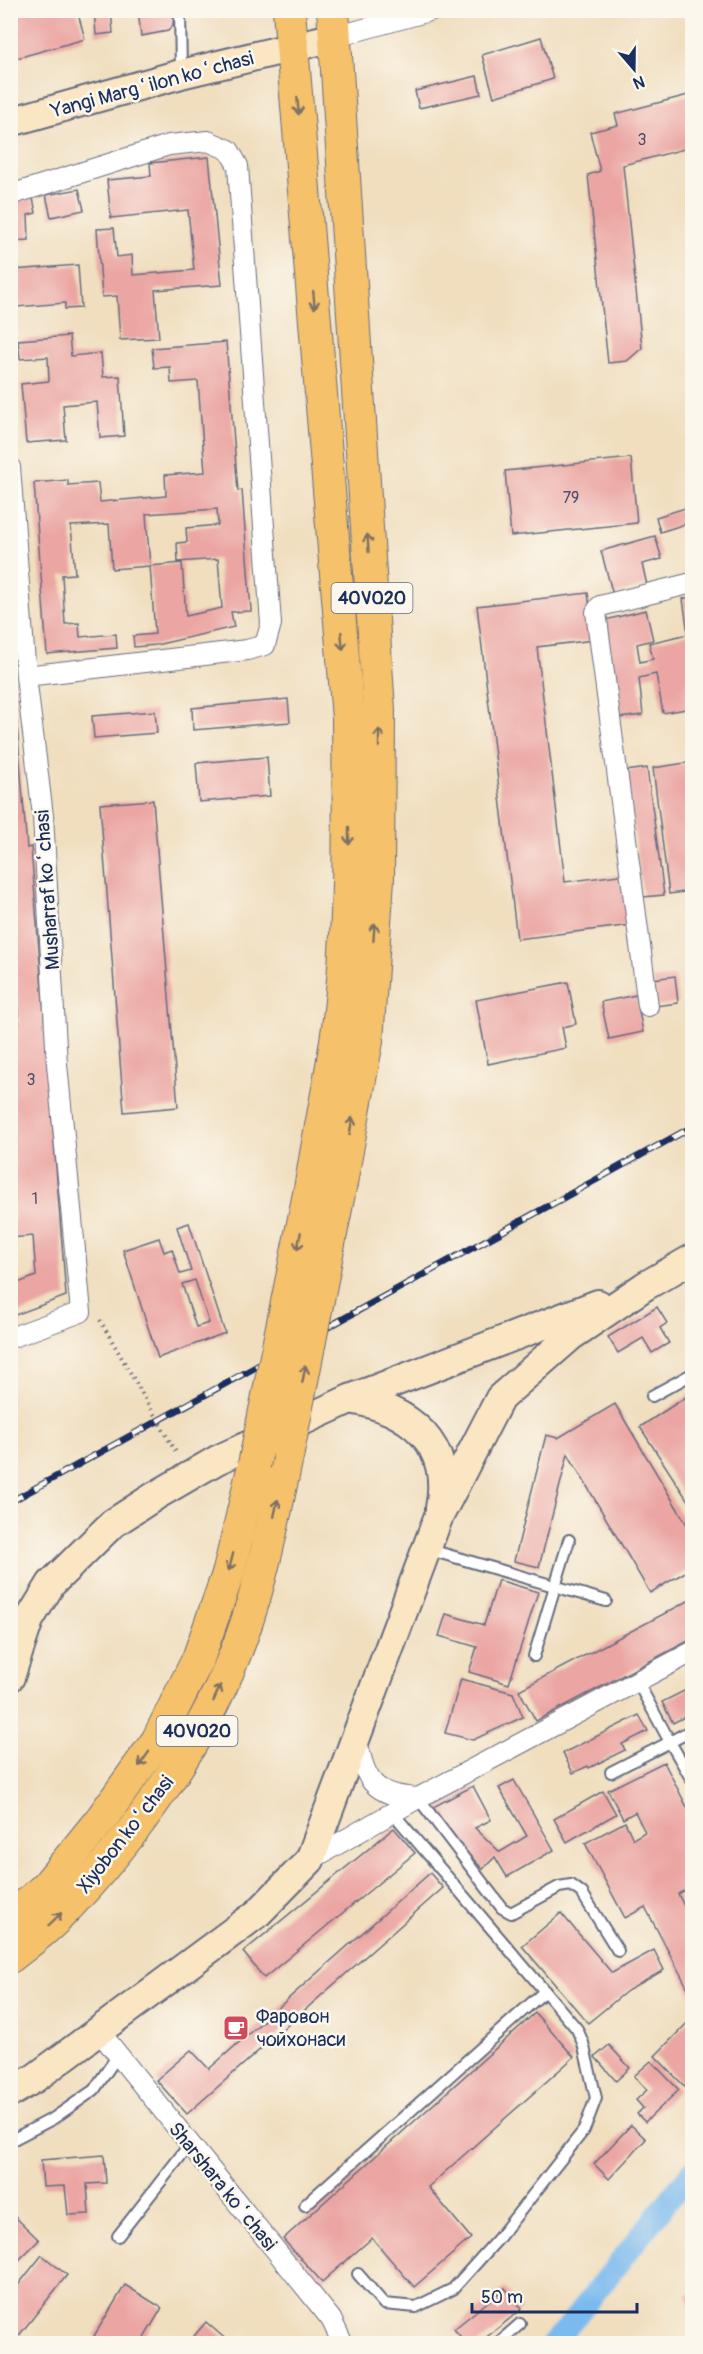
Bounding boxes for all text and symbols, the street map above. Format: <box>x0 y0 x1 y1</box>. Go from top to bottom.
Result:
north arrow <box>604 39 664 99</box>
street label: Yangi Margʻilon koʻchasi <box>47 45 256 124</box>
text: N <box>630 71 647 93</box>
one-way arrow <box>293 95 304 115</box>
house number: 3 <box>638 130 647 150</box>
one-way arrow <box>309 290 320 310</box>
house number: 79 <box>563 488 579 508</box>
one-way arrow <box>362 533 373 553</box>
road number: 40V020 <box>332 583 412 613</box>
one-way arrow <box>337 630 348 650</box>
one-way arrow <box>373 728 385 748</box>
street label: Musharraf koʻchasi <box>29 809 66 971</box>
one-way arrow <box>343 825 355 845</box>
one-way arrow <box>369 923 380 943</box>
house number: 3 <box>27 1070 36 1090</box>
one-way arrow <box>346 1116 357 1136</box>
house number: 1 <box>32 1189 38 1209</box>
one-way arrow <box>293 1231 304 1251</box>
one-way arrow <box>299 1365 310 1384</box>
one-way arrow <box>271 1499 283 1518</box>
one-way arrow <box>225 1553 236 1572</box>
one-way arrow <box>212 1685 223 1703</box>
road number: 40V020 <box>156 1716 238 1746</box>
one-way arrow <box>138 1751 150 1767</box>
street label: Xiyobon koʻchasi <box>72 1770 179 1898</box>
one-way arrow <box>48 1912 63 1926</box>
place label: Фаровон чойхонаси <box>256 2004 346 2052</box>
cafe icon: Фаровон чойхонаси <box>221 2013 251 2043</box>
street label: Sharshara koʻchasi <box>163 2117 282 2256</box>
scale bar <box>472 2276 637 2314</box>
text: 50 m <box>481 2286 523 2309</box>

